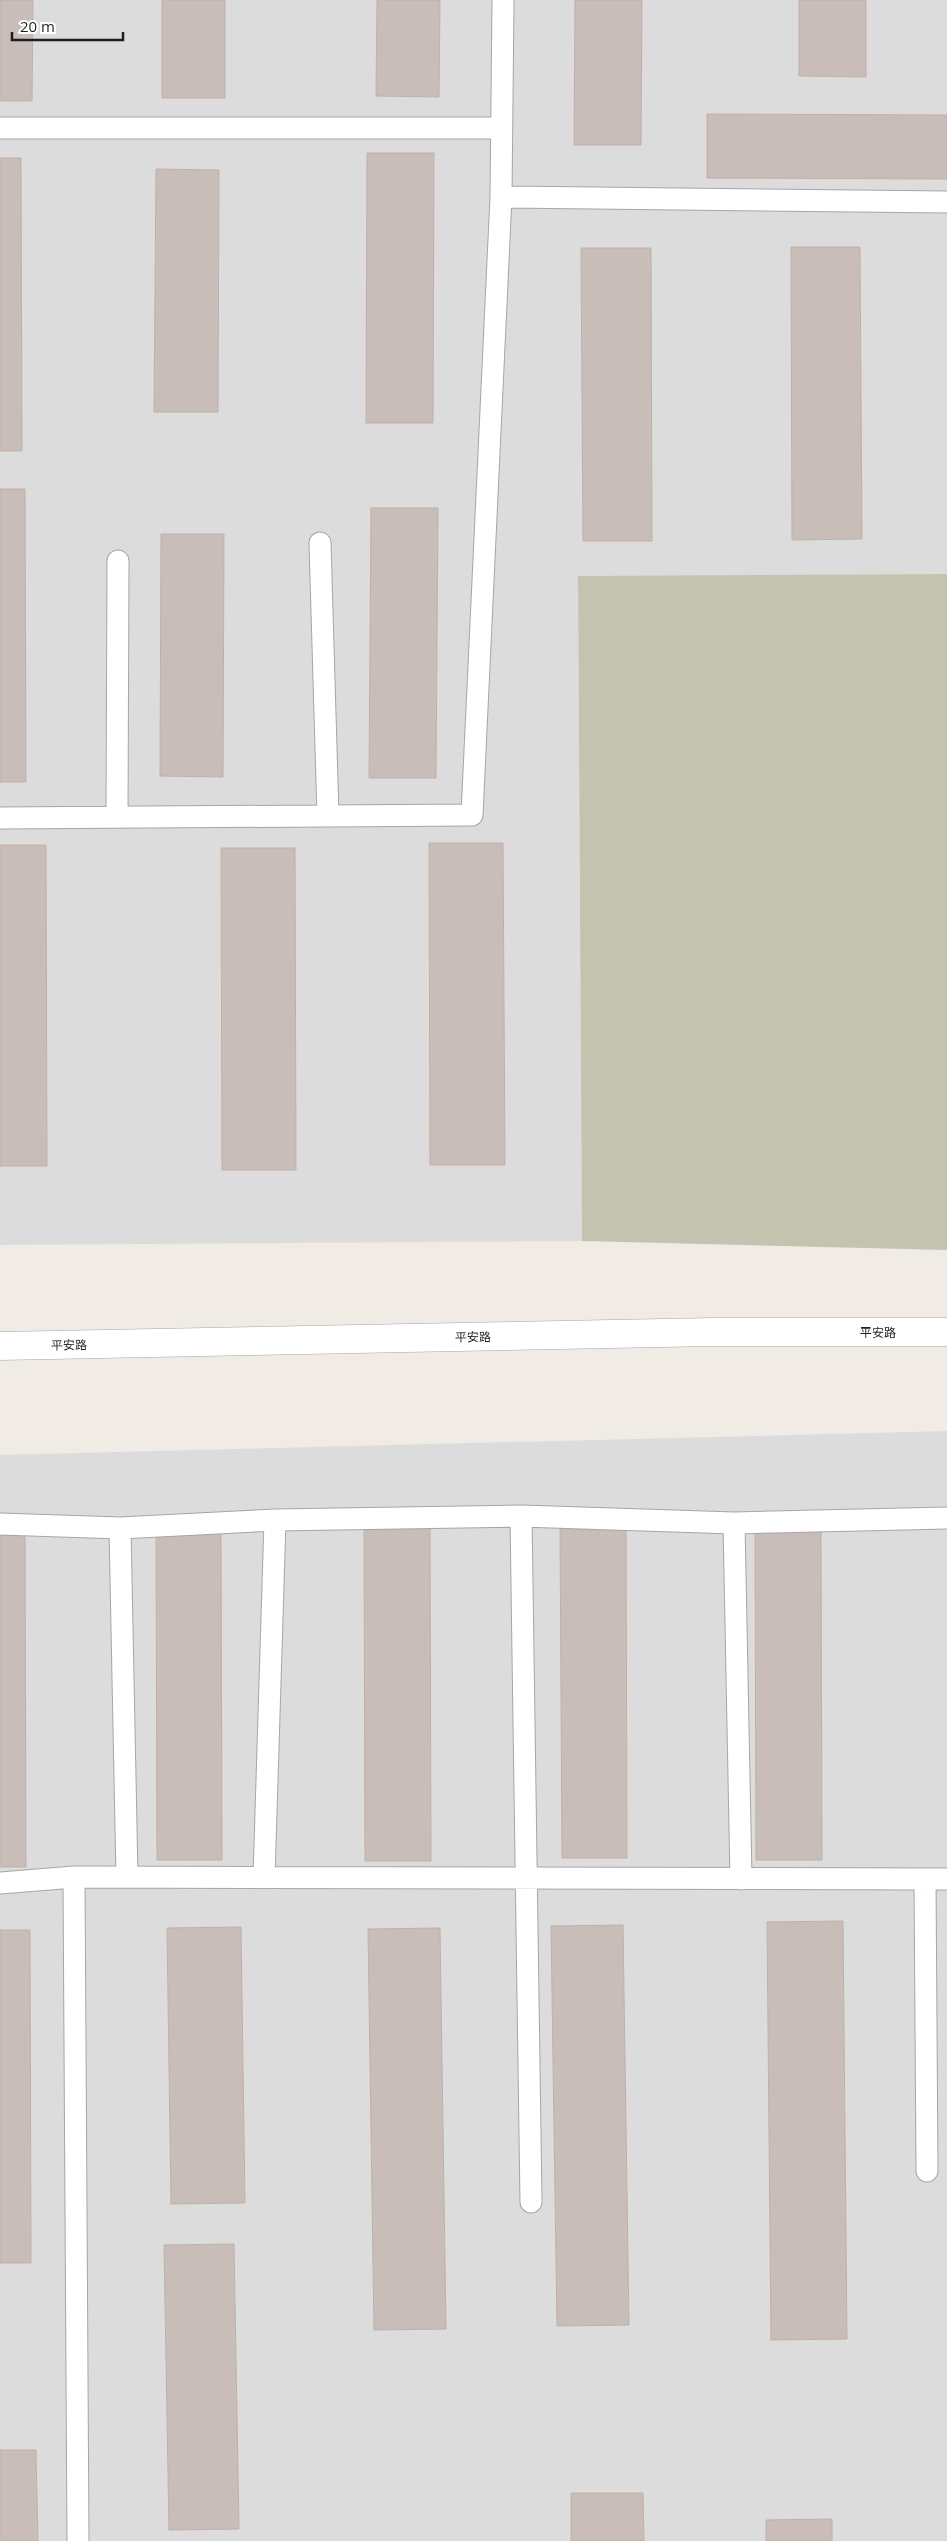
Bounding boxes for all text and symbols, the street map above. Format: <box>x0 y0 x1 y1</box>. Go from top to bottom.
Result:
scale bar <box>12 10 124 42</box>
text: 20 m <box>20 16 55 36</box>
street label: 平安路 <box>860 1324 896 1341</box>
street label: 平安路 <box>455 1328 491 1346</box>
street label: 平安路 <box>51 1336 87 1354</box>

